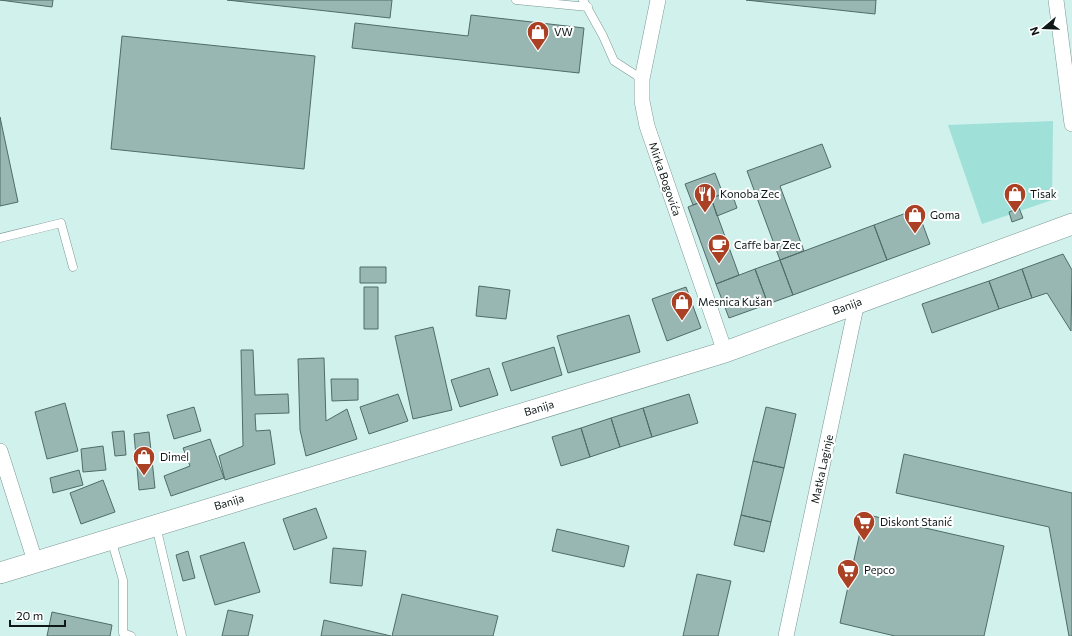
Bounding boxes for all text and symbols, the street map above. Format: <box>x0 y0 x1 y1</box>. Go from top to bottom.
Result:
north arrow <box>1024 8 1064 48</box>
shop icon: VW <box>525 19 551 52</box>
place label: VW <box>554 25 573 38</box>
text: N <box>1027 25 1042 37</box>
street label: Mirka Bogovića <box>647 140 684 217</box>
restaurant icon: Konoba Zec <box>692 181 718 214</box>
shop icon: Tisak <box>1002 181 1028 214</box>
place label: Konoba Zec <box>720 187 779 200</box>
place label: Tisak <box>1030 187 1057 200</box>
shop icon: Goma <box>902 202 928 235</box>
place label: Goma <box>930 208 960 221</box>
cafe icon: Caffe bar Zec <box>706 232 732 265</box>
place label: Caffe bar Zec <box>734 238 801 251</box>
shop icon: Mesnica Kušan <box>669 289 695 322</box>
street label: Banija <box>830 294 863 317</box>
place label: Mesnica Kušan <box>698 295 772 308</box>
street label: Banija <box>522 397 555 418</box>
street label: Matka Laginje <box>808 433 835 505</box>
shop icon: Dimel <box>131 444 157 477</box>
place label: Dimel <box>160 450 189 463</box>
street label: Banija <box>212 491 245 512</box>
supermarket icon: Diskont Stanić <box>851 509 877 542</box>
place label: Diskont Stanić <box>880 515 952 528</box>
supermarket icon: Pepco <box>835 557 861 590</box>
place label: Pepco <box>864 563 895 576</box>
scale bar <box>10 602 65 628</box>
text: 20 m <box>16 608 43 622</box>

